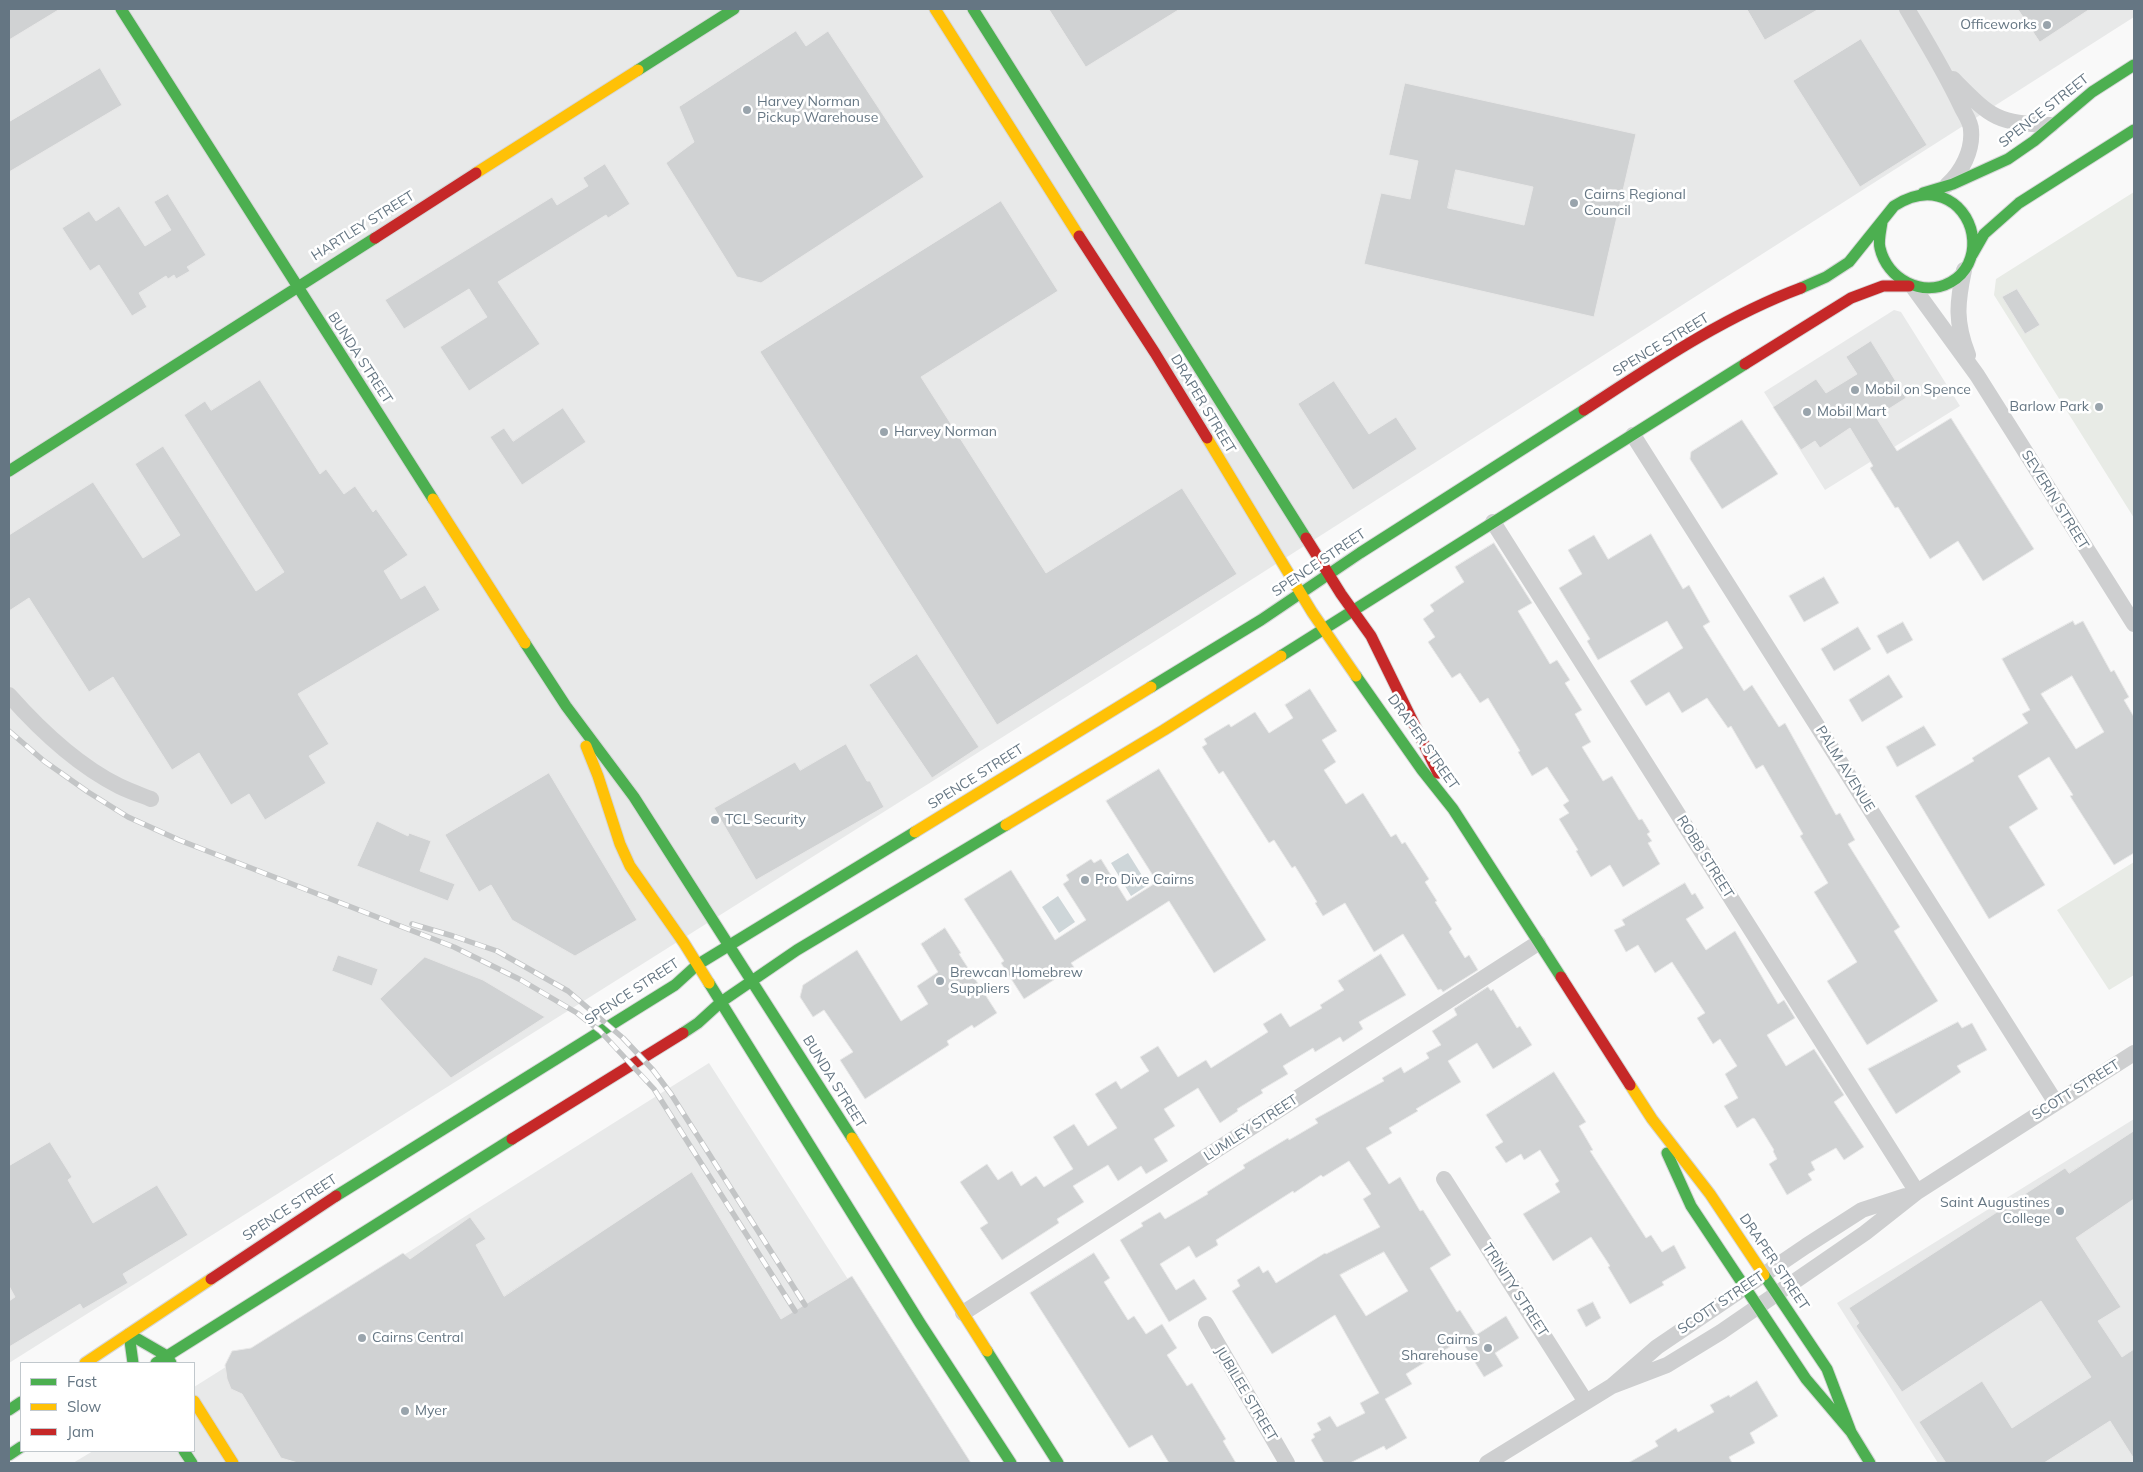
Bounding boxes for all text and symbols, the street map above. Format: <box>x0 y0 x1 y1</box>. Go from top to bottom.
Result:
place label: Officeworks <box>1960 17 2037 33</box>
marker: Officeworks <box>2041 19 2053 31</box>
street label: SPENCE STREET <box>1996 71 2092 151</box>
place label: Harvey Norman Pickup Warehouse <box>757 94 878 126</box>
marker: Harvey Norman Pickup Warehouse <box>741 104 753 116</box>
place label: Cairns Regional Council <box>1584 187 1686 220</box>
street label: HARTLEY STREET <box>308 188 418 264</box>
marker: Cairns Regional Council <box>1568 197 1580 209</box>
street label: BUNDA STREET <box>324 309 396 407</box>
street label: SPENCE STREET <box>1610 310 1712 380</box>
street label: DRAPER STREET <box>1167 352 1239 456</box>
place label: Mobil on Spence <box>1865 382 1971 398</box>
marker: Mobil on Spence <box>1849 384 1861 396</box>
place label: Barlow Park <box>2009 399 2089 415</box>
marker: Barlow Park <box>2093 401 2105 413</box>
place label: Mobil Mart <box>1817 404 1886 420</box>
marker: Mobil Mart <box>1801 406 1813 418</box>
place label: Harvey Norman <box>894 424 997 440</box>
marker: Harvey Norman <box>878 426 890 438</box>
street label: SEVERIN STREET <box>2018 447 2092 553</box>
street label: SPENCE STREET <box>1269 525 1369 601</box>
street label: DRAPER STREET <box>1384 691 1462 793</box>
street label: PALM AVENUE <box>1812 723 1878 815</box>
street label: SPENCE STREET <box>925 741 1027 813</box>
place label: TCL Security <box>725 812 806 828</box>
street label: ROBB STREET <box>1673 812 1737 902</box>
marker: TCL Security <box>709 814 721 826</box>
place label: Pro Dive Cairns <box>1095 872 1194 888</box>
marker: Pro Dive Cairns <box>1079 874 1091 886</box>
street label: SPENCE STREET <box>582 955 682 1029</box>
place label: Brewcan Homebrew Suppliers <box>950 965 1083 998</box>
marker: Brewcan Homebrew Suppliers <box>934 975 946 987</box>
street label: BUNDA STREET <box>799 1033 869 1131</box>
street label: SCOTT STREET <box>2029 1056 2123 1124</box>
street label: LUMLEY STREET <box>1201 1091 1301 1165</box>
street label: SPENCE STREET <box>240 1171 340 1245</box>
place label: Saint Augustines College <box>1940 1195 2050 1228</box>
marker: Saint Augustines College <box>2054 1205 2066 1217</box>
street label: DRAPER STREET <box>1736 1211 1812 1313</box>
street label: TRINITY STREET <box>1479 1240 1551 1340</box>
street label: SCOTT STREET <box>1675 1268 1767 1338</box>
place label: Cairns Central <box>372 1330 464 1346</box>
marker: Cairns Central <box>356 1332 368 1344</box>
place label: Cairns Sharehouse <box>1401 1332 1478 1364</box>
marker: Cairns Sharehouse <box>1482 1342 1494 1354</box>
street label: JUBILEE STREET <box>1211 1344 1281 1444</box>
legend <box>20 1362 195 1452</box>
text: Fast <box>67 1372 97 1391</box>
text: Slow <box>67 1397 101 1416</box>
place label: Myer <box>415 1403 447 1419</box>
marker: Myer <box>399 1405 411 1417</box>
text: Jam <box>67 1422 94 1441</box>

